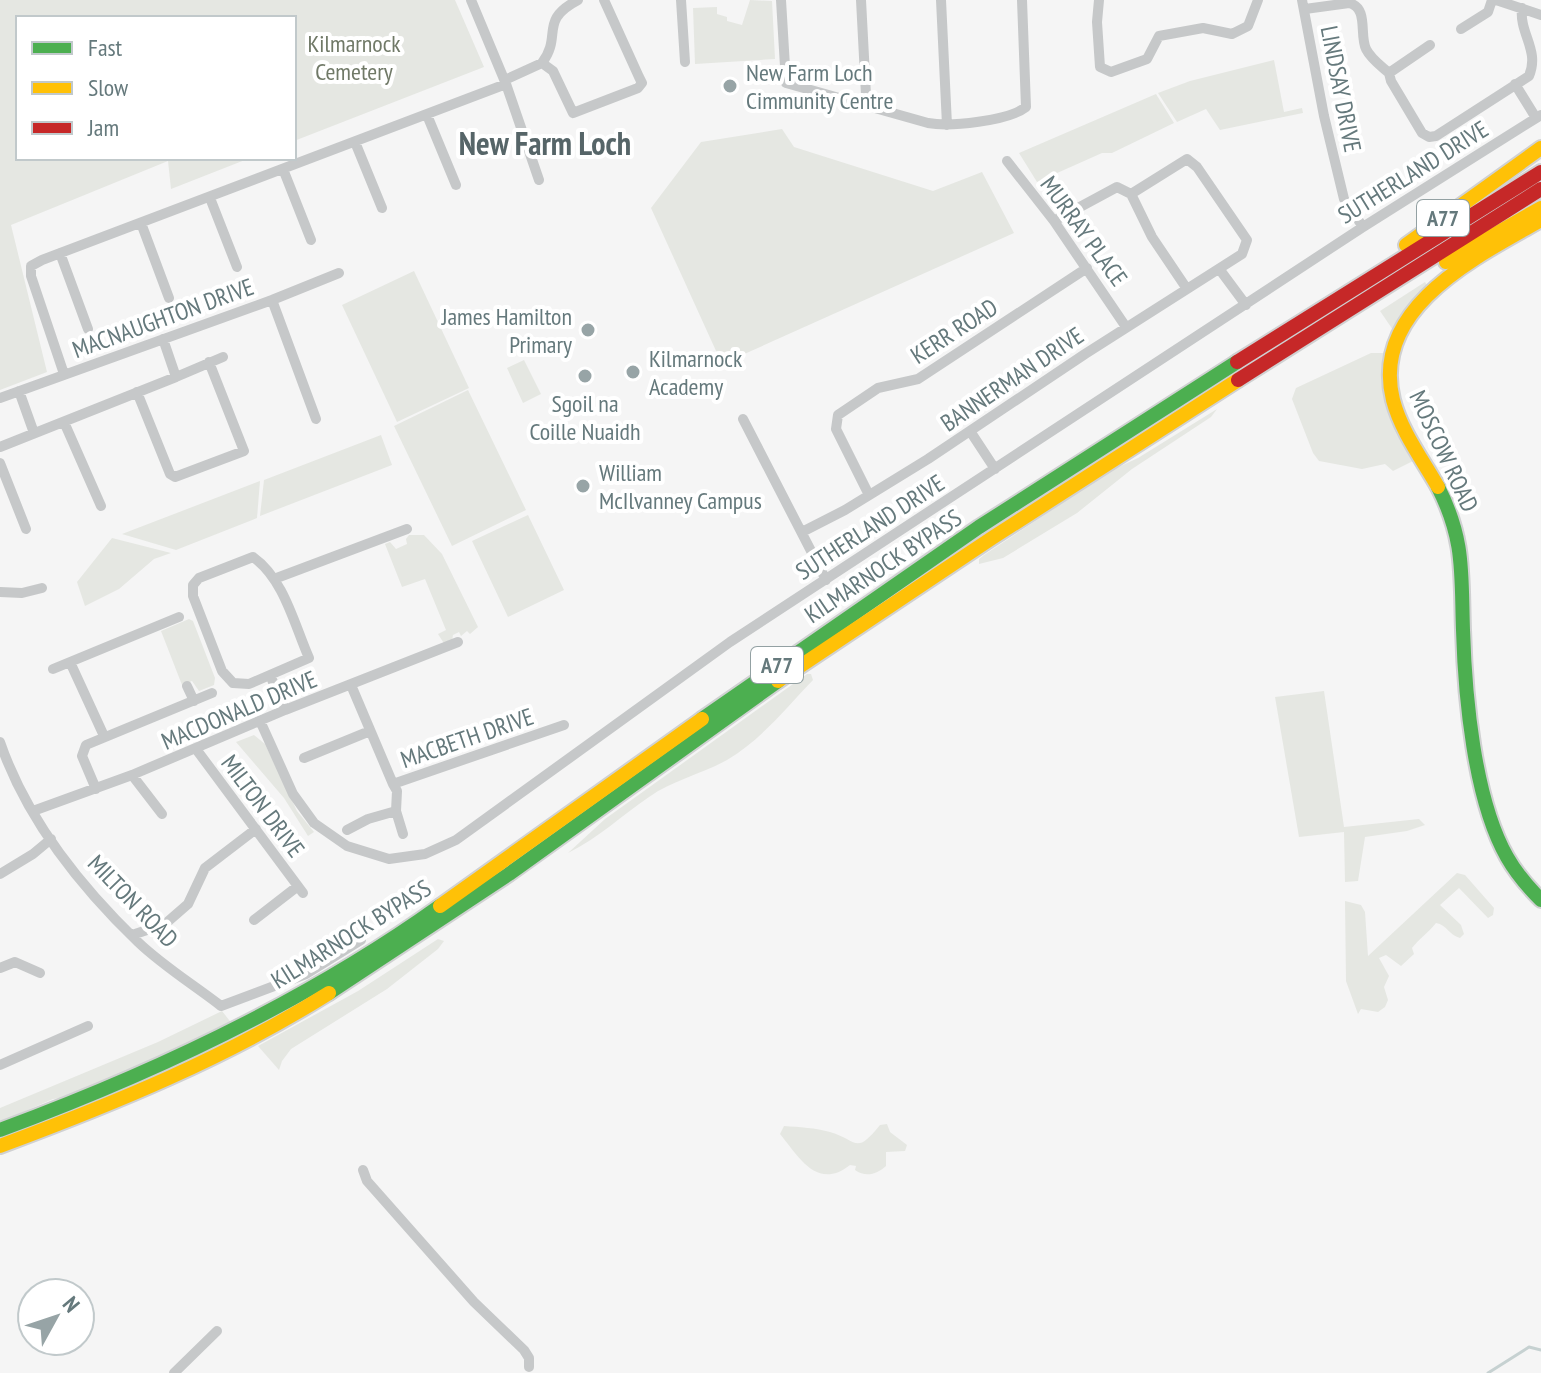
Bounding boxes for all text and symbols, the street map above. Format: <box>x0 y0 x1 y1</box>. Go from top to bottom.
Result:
legend <box>16 16 296 160</box>
street label: LINDSAY DRIVE <box>1314 23 1368 155</box>
park label: Kilmarnock Cemetery <box>307 28 401 87</box>
text: Fast <box>88 32 123 63</box>
place label: New Farm Loch Cimmunity Centre <box>746 57 893 116</box>
text: Slow <box>88 72 129 103</box>
marker: New Farm Loch Cimmunity Centre <box>721 77 739 95</box>
text: Jam <box>87 112 119 143</box>
street label: SUTHERLAND DRIVE <box>1332 113 1494 231</box>
district label: New Farm Loch <box>459 122 631 164</box>
street label: MURRAY PLACE <box>1034 170 1134 292</box>
road number: A77 <box>1417 200 1469 236</box>
street label: MACNAUGHTON DRIVE <box>68 271 258 365</box>
street label: KERR ROAD <box>905 291 1003 371</box>
place label: James Hamilton Primary <box>441 301 572 360</box>
street label: BANNERMAN DRIVE <box>934 320 1090 438</box>
marker: James Hamilton Primary <box>579 321 597 339</box>
place label: Kilmarnock Academy <box>649 343 743 402</box>
marker: Kilmarnock Academy <box>624 363 642 381</box>
marker: Sgoil na Coille Nuaidh <box>576 367 594 385</box>
street label: MOSCOW ROAD <box>1402 385 1486 517</box>
place label: Sgoil na Coille Nuaidh <box>529 388 641 447</box>
place label: William McIlvanney Campus <box>599 457 762 516</box>
street label: SUTHERLAND DRIVE <box>790 467 950 587</box>
marker: William McIlvanney Campus <box>574 477 592 495</box>
street label: KILMARNOCK BYPASS <box>799 502 967 630</box>
road number: A77 <box>751 647 803 683</box>
street label: MACDONALD DRIVE <box>157 663 321 757</box>
street label: MACBETH DRIVE <box>396 701 538 775</box>
street label: MILTON DRIVE <box>214 749 312 863</box>
street label: MILTON ROAD <box>81 848 185 954</box>
street label: KILMARNOCK BYPASS <box>265 872 437 996</box>
north arrow <box>16 1277 96 1357</box>
text: N <box>57 1291 86 1318</box>

